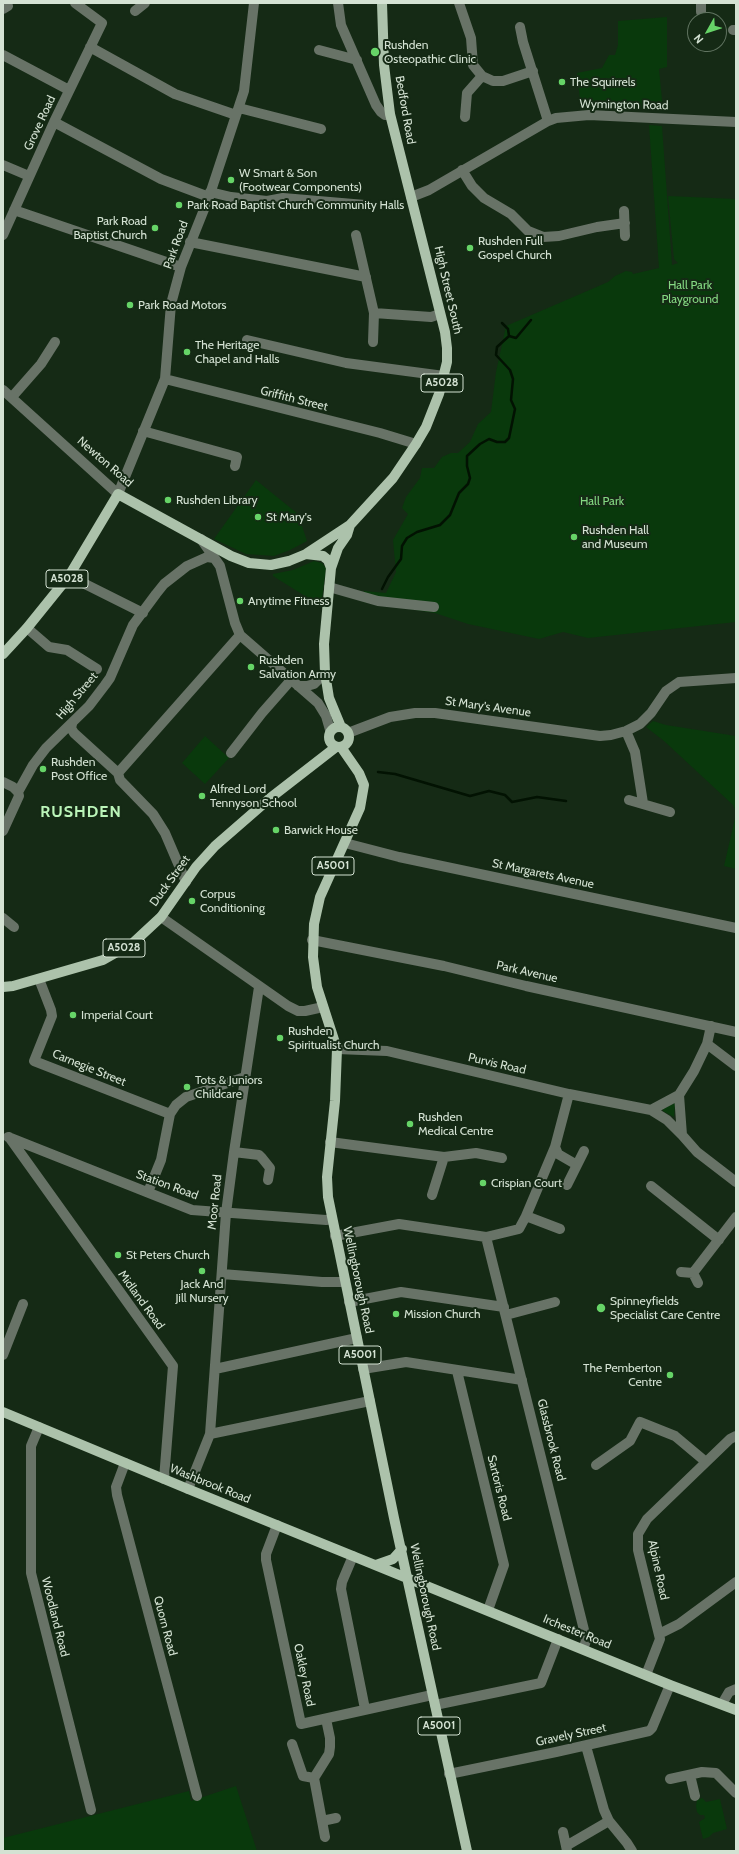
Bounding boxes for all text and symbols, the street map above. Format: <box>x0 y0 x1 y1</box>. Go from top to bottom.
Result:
north arrow <box>687 12 727 52</box>
text: N <box>691 31 706 46</box>
place label: Rushden Osteopathic Clinic <box>384 38 476 66</box>
marker: Rushden Osteopathic Clinic <box>369 46 381 58</box>
street label: Bedford Road <box>392 75 418 145</box>
place label: The Squirrels <box>570 75 636 89</box>
marker: The Squirrels <box>557 77 567 87</box>
street label: Grove Road <box>21 93 59 153</box>
street label: Wymington Road <box>579 97 669 113</box>
place label: W Smart & Son (Footwear Components) <box>239 166 362 194</box>
marker: W Smart & Son (Footwear Components) <box>226 175 236 185</box>
place label: Park Road Baptist Church Community Halls <box>187 198 404 212</box>
marker: Park Road Baptist Church Community Halls <box>174 200 184 210</box>
place label: Park Road Baptist Church <box>73 214 147 242</box>
street label: Park Road <box>161 219 191 271</box>
marker: Park Road Baptist Church <box>150 223 160 233</box>
place label: Rushden Full Gospel Church <box>478 234 552 262</box>
marker: Rushden Full Gospel Church <box>465 243 475 253</box>
street label: High Street South <box>431 244 465 336</box>
park label: Hall Park Playground <box>661 278 719 306</box>
place label: Park Road Motors <box>138 298 227 312</box>
marker: Park Road Motors <box>125 300 135 310</box>
place label: The Heritage Chapel and Halls <box>195 338 280 366</box>
marker: The Heritage Chapel and Halls <box>182 347 192 357</box>
road number: A5028 <box>421 374 463 392</box>
street label: Griffith Street <box>259 384 329 414</box>
street label: Newton Road <box>74 434 136 490</box>
place label: Rushden Library <box>176 493 258 507</box>
park label: Hall Park <box>580 494 624 508</box>
marker: Rushden Library <box>163 495 173 505</box>
place label: St Mary's <box>266 510 312 524</box>
marker: St Mary's <box>253 512 263 522</box>
place label: Rushden Hall and Museum <box>582 523 649 551</box>
marker: Rushden Hall and Museum <box>569 532 579 542</box>
road number: A5028 <box>46 570 88 588</box>
place label: Anytime Fitness <box>248 594 330 608</box>
marker: Anytime Fitness <box>235 596 245 606</box>
place label: Rushden Salvation Army <box>259 653 336 681</box>
marker: Rushden Salvation Army <box>246 662 256 672</box>
street label: High Street <box>53 670 101 722</box>
street label: St Mary's Avenue <box>444 694 532 720</box>
place label: Rushden Post Office <box>51 755 107 783</box>
marker: Rushden Post Office <box>38 764 48 774</box>
place label: Alfred Lord Tennyson School <box>210 782 297 810</box>
marker: Alfred Lord Tennyson School <box>197 791 207 801</box>
district label: RUSHDEN <box>40 802 122 822</box>
place label: Barwick House <box>284 823 358 837</box>
marker: Barwick House <box>271 825 281 835</box>
street label: Duck Street <box>147 853 193 909</box>
street label: St Margarets Avenue <box>491 856 595 892</box>
road number: A5001 <box>312 857 354 875</box>
place label: Corpus Conditioning <box>200 887 265 915</box>
marker: Corpus Conditioning <box>187 896 197 906</box>
road number: A5028 <box>103 939 145 957</box>
street label: Park Avenue <box>495 958 559 986</box>
place label: Imperial Court <box>81 1008 153 1022</box>
marker: Imperial Court <box>68 1010 78 1020</box>
place label: Rushden Spiritualist Church <box>288 1024 379 1052</box>
marker: Rushden Spiritualist Church <box>275 1033 285 1043</box>
street label: Carnegie Street <box>50 1047 128 1089</box>
street label: Purvis Road <box>467 1050 527 1078</box>
place label: Tots & Juniors Childcare <box>195 1073 263 1101</box>
marker: Tots & Juniors Childcare <box>182 1082 192 1092</box>
place label: Rushden Medical Centre <box>418 1110 493 1138</box>
marker: Rushden Medical Centre <box>405 1119 415 1129</box>
street label: Station Road <box>134 1167 200 1203</box>
street label: Moor Road <box>205 1174 225 1230</box>
place label: Crispian Court <box>491 1176 562 1190</box>
marker: Crispian Court <box>478 1178 488 1188</box>
street label: Wellingborough Road <box>340 1225 376 1335</box>
place label: St Peters Church <box>126 1248 210 1262</box>
marker: St Peters Church <box>113 1250 123 1260</box>
marker: Jack And Jill Nursery <box>197 1266 207 1276</box>
street label: Midland Road <box>115 1268 167 1332</box>
place label: Jack And Jill Nursery <box>175 1277 229 1305</box>
place label: Spinneyfields Specialist Care Centre <box>610 1294 720 1322</box>
marker: Spinneyfields Specialist Care Centre <box>595 1302 607 1314</box>
place label: Mission Church <box>404 1307 480 1321</box>
marker: Mission Church <box>391 1309 401 1319</box>
road number: A5001 <box>339 1346 381 1364</box>
place label: The Pemberton Centre <box>583 1361 662 1389</box>
marker: The Pemberton Centre <box>665 1370 675 1380</box>
street label: Glassbrook Road <box>534 1397 568 1483</box>
street label: Sartoris Road <box>484 1454 514 1522</box>
street label: Washbrook Road <box>168 1461 252 1507</box>
street label: Alpine Road <box>645 1539 671 1601</box>
street label: Wellingborough Road <box>407 1542 443 1652</box>
street label: Woodland Road <box>38 1576 72 1658</box>
street label: Quorn Road <box>150 1595 180 1657</box>
street label: Irchester Road <box>541 1612 613 1652</box>
street label: Oakley Road <box>290 1642 318 1708</box>
road number: A5001 <box>418 1717 460 1735</box>
street label: Gravely Street <box>535 1721 607 1749</box>

